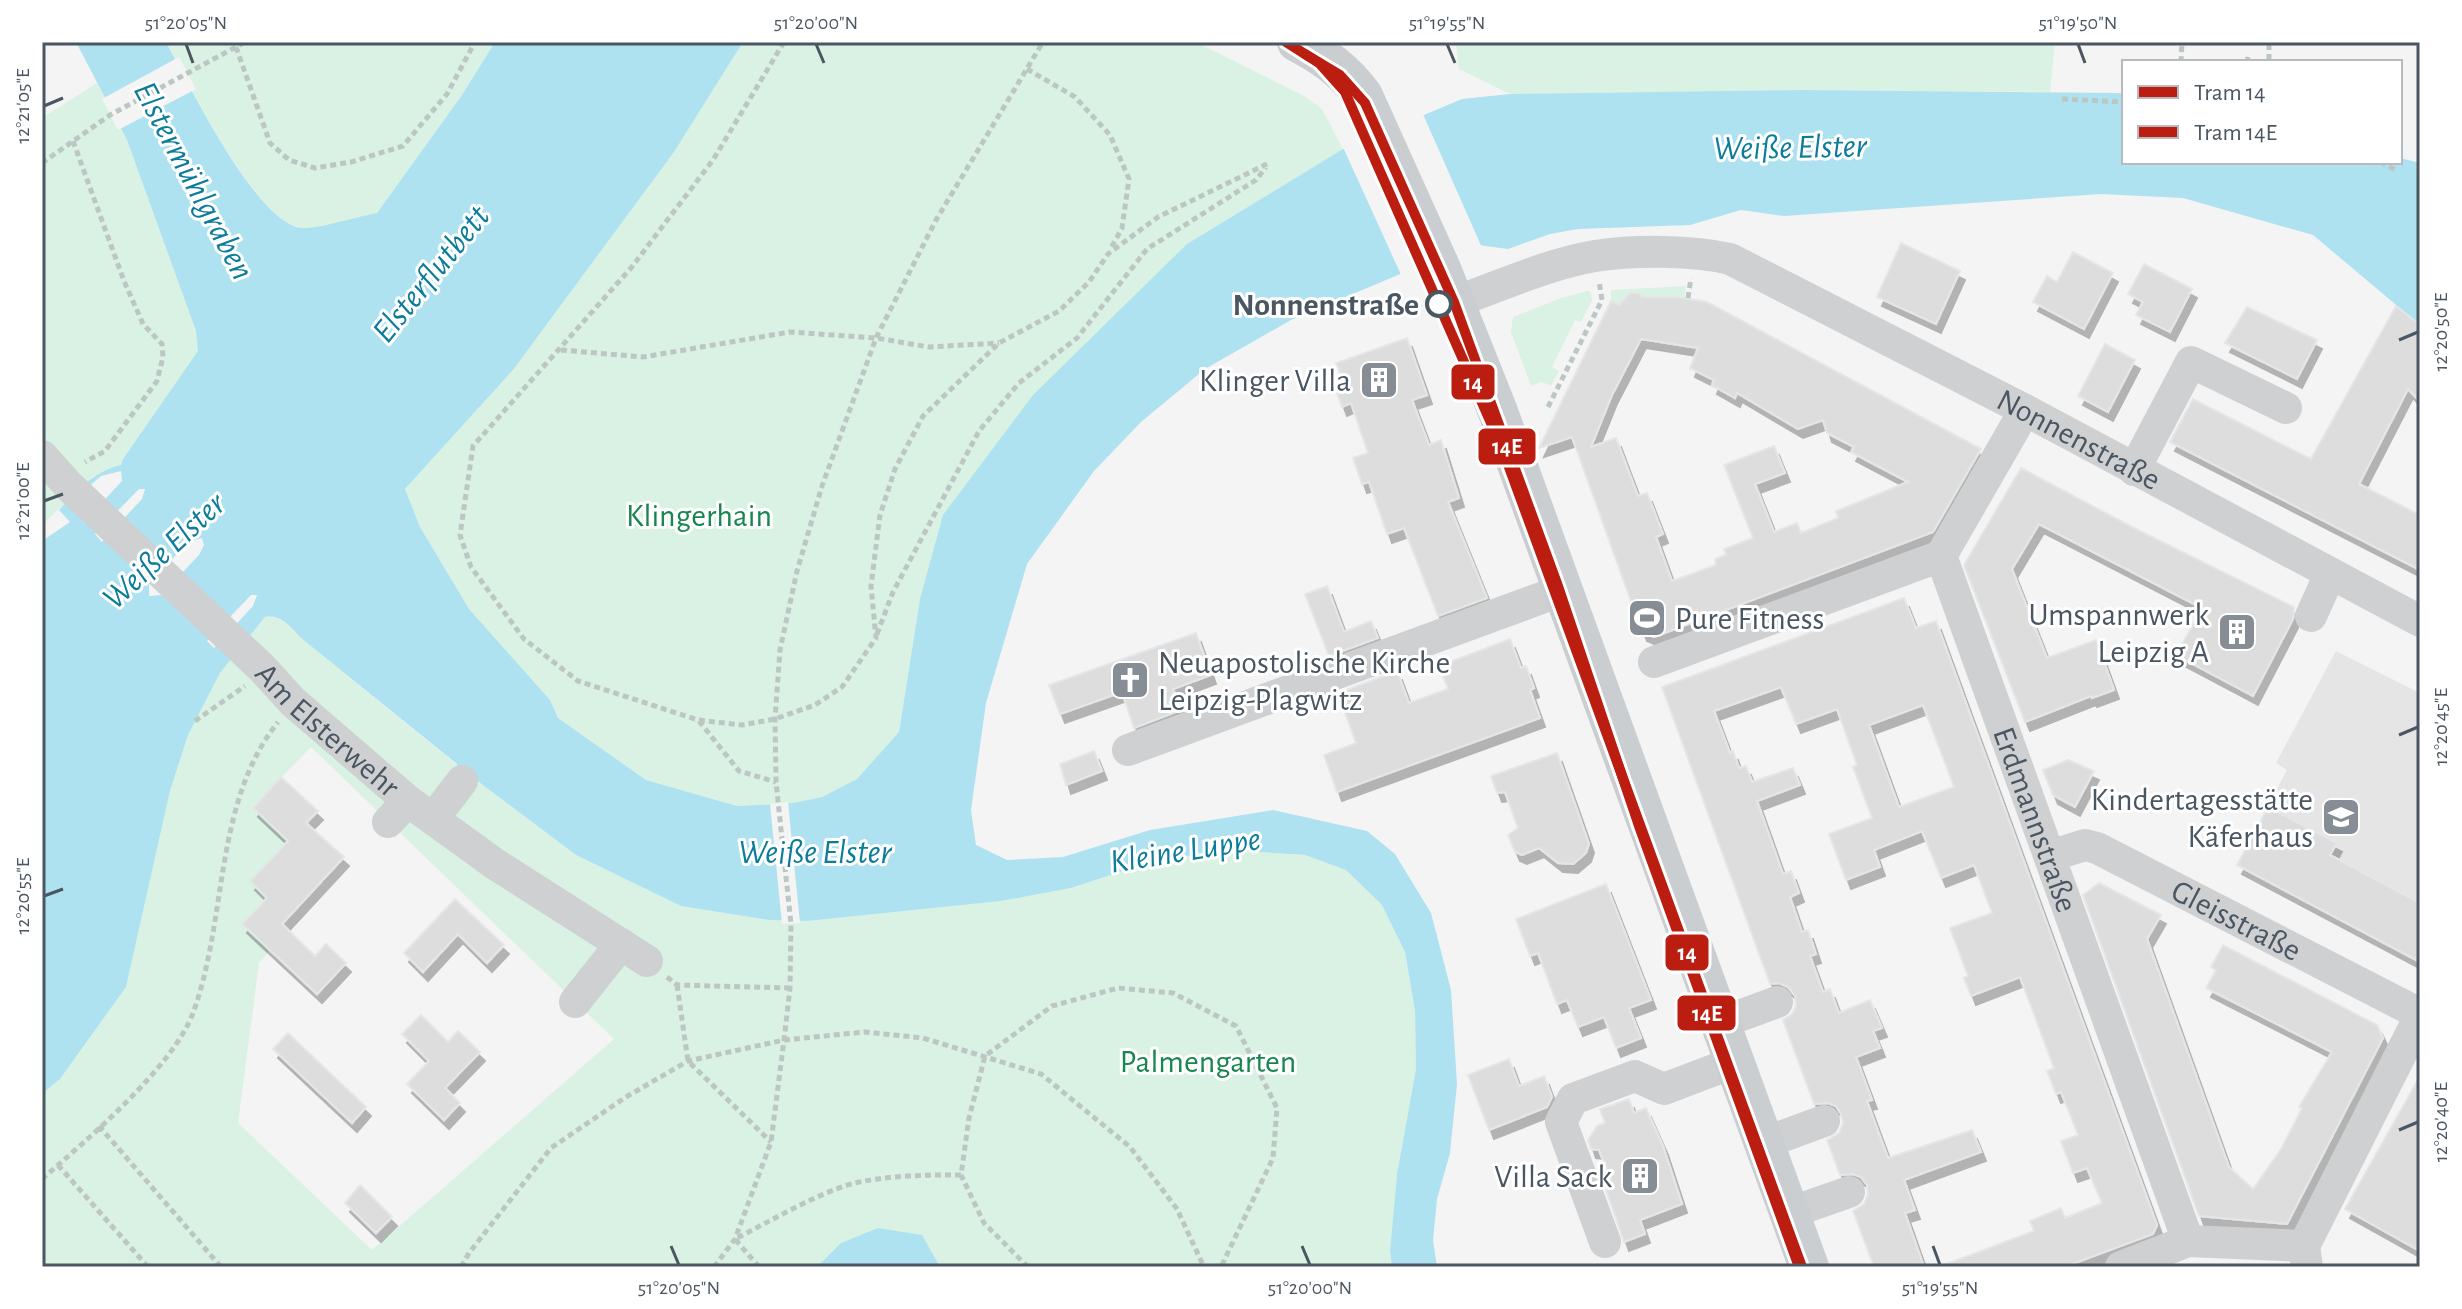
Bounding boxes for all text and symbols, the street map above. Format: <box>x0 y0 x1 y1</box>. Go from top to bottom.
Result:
text: 51°20'05"N <box>145 13 227 33</box>
text: 51°20'00"N <box>774 13 858 33</box>
text: 51°19'55"N <box>1409 13 1485 33</box>
text: 51°19'50"N <box>2039 13 2117 33</box>
legend <box>2122 60 2402 164</box>
text: 12°21'05"E <box>13 68 33 144</box>
water label: Elstermühlgraben <box>127 76 260 286</box>
text: Tram 14 <box>2194 81 2266 105</box>
text: Tram 14E <box>2194 121 2278 145</box>
water label: Weiße Elster <box>1713 130 1868 166</box>
water label: Elsterflutbett <box>366 199 497 349</box>
place label: Nonnenstraße <box>1233 289 1419 321</box>
marker: Nonnenstraße <box>1426 291 1452 317</box>
text: 12°20'50"E <box>2431 292 2451 371</box>
building icon: Klinger Villa <box>1358 359 1400 401</box>
line badge: 14 <box>1450 363 1496 401</box>
place label: Klinger Villa <box>1199 365 1351 397</box>
text: 14 <box>1464 372 1483 394</box>
street label: Nonnenstraße <box>1992 384 2166 496</box>
line badge: 14E <box>1477 427 1537 466</box>
text: 14E <box>1492 436 1522 458</box>
text: 12°21'00"E <box>13 462 33 540</box>
water label: Weiße Elster <box>97 486 233 616</box>
park label: Klingerhain <box>626 500 772 532</box>
sports icon: Pure Fitness <box>1626 597 1668 639</box>
place label: Umspannwerk Leipzig A <box>2028 599 2209 668</box>
place label: Pure Fitness <box>1675 603 1824 635</box>
building icon: Umspannwerk Leipzig A <box>2216 611 2258 653</box>
place label: Neuapostolische Kirche Leipzig-Plagwitz <box>1158 647 1450 716</box>
street label: Am Elsterwehr <box>249 657 406 804</box>
church icon: Neuapostolische Kirche Leipzig-Plagwitz <box>1109 659 1151 701</box>
text: 12°20'45"E <box>2431 688 2451 766</box>
street label: Erdmannstraße <box>1987 723 2083 917</box>
place label: Kindertagesstätte Käferhaus <box>2091 784 2313 853</box>
school or university icon: Kindertagesstätte Käferhaus <box>2320 796 2362 838</box>
water label: Kleine Luppe <box>1107 822 1263 880</box>
water label: Weiße Elster <box>738 836 893 870</box>
text: 12°20'55"E <box>13 857 33 934</box>
street label: Gleisstraße <box>2166 874 2306 967</box>
line badge: 14 <box>1664 933 1710 972</box>
text: 14 <box>1678 942 1697 964</box>
line badge: 14E <box>1676 994 1737 1032</box>
text: 14E <box>1692 1003 1722 1025</box>
park label: Palmengarten <box>1120 1046 1296 1078</box>
text: 12°20'40"E <box>2431 1082 2451 1162</box>
building icon: Villa Sack <box>1619 1155 1661 1197</box>
place label: Villa Sack <box>1494 1161 1612 1193</box>
text: 51°20'05"N <box>638 1278 720 1298</box>
text: 51°20'00"N <box>1268 1278 1352 1298</box>
text: 51°19'55"N <box>1902 1278 1978 1298</box>

